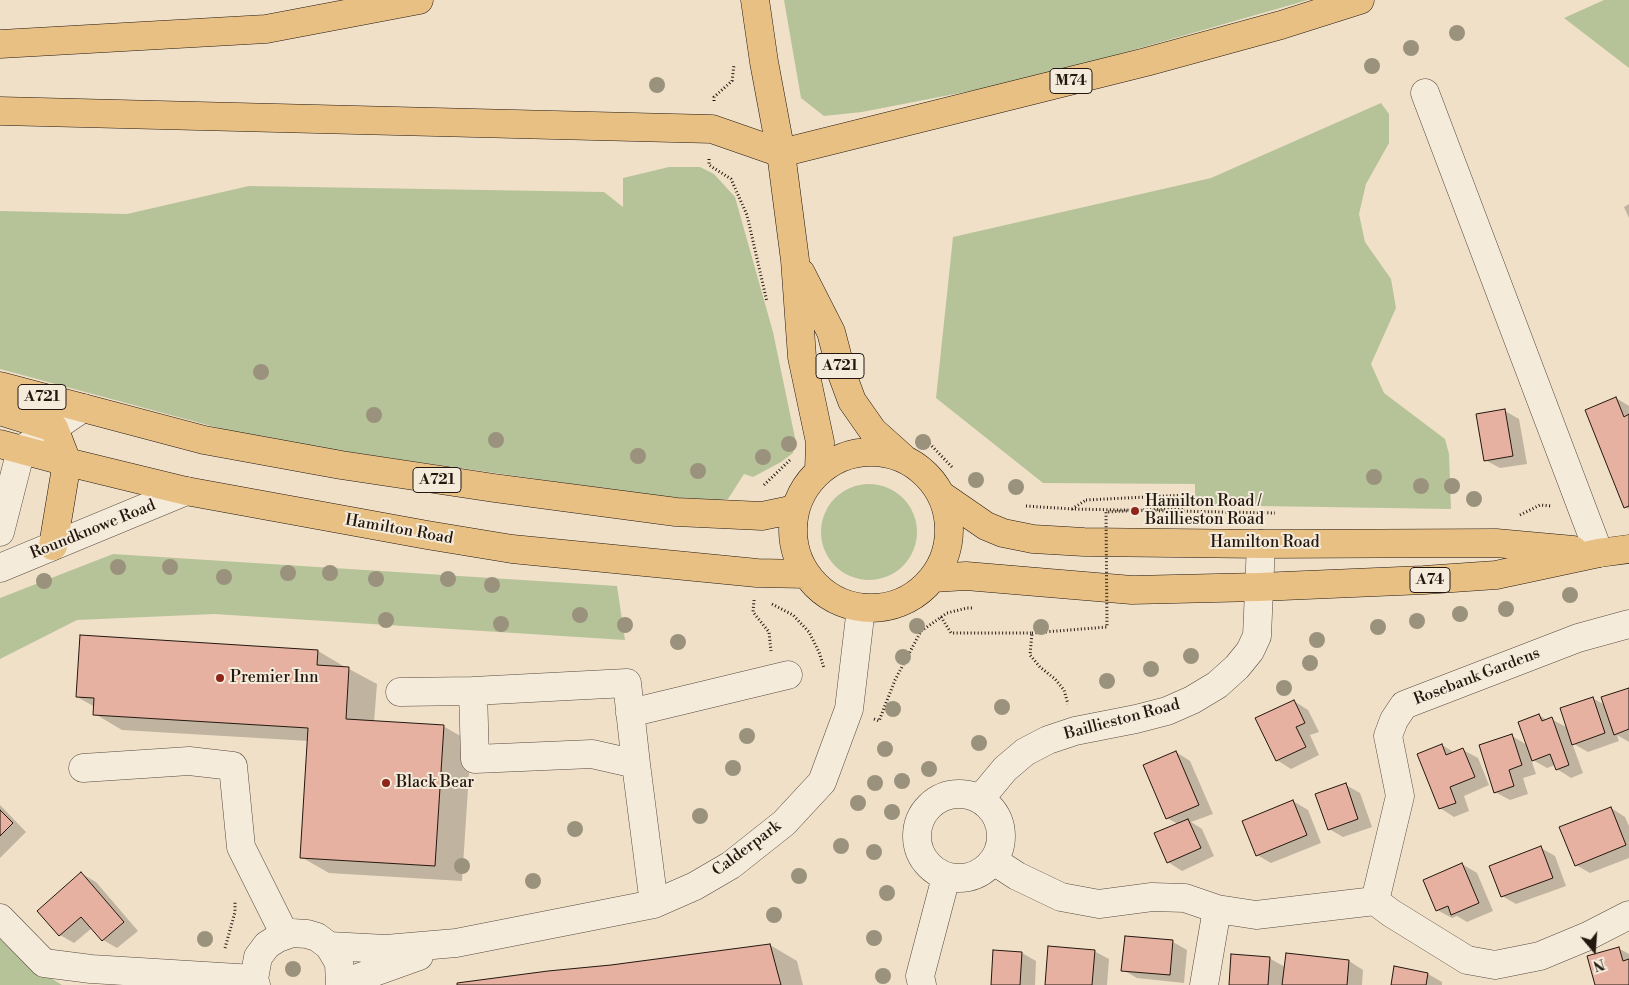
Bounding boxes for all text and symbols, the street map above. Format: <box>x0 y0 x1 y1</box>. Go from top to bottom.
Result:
road number: M74 <box>1050 68 1092 94</box>
road number: A721 <box>816 354 864 378</box>
road number: A721 <box>18 384 66 410</box>
road number: A721 <box>413 468 461 492</box>
place label: Hamilton Road / Baillieston Road <box>1145 492 1264 530</box>
street label: Roundknowe Road <box>27 496 159 564</box>
marker: Hamilton Road / Baillieston Road <box>1129 505 1141 517</box>
street label: Hamilton Road <box>343 511 455 549</box>
street label: Hamilton Road <box>1210 533 1320 553</box>
road number: A74 <box>1410 568 1450 592</box>
street label: Rosebank Gardens <box>1411 644 1543 710</box>
place label: Premier Inn <box>230 668 319 688</box>
marker: Premier Inn <box>214 672 226 684</box>
street label: Baillieston Road <box>1062 695 1182 745</box>
place label: Black Bear <box>396 773 474 793</box>
marker: Black Bear <box>380 777 392 789</box>
street label: Calderpark <box>709 817 785 881</box>
north arrow <box>1569 925 1619 975</box>
text: N <box>1591 954 1607 975</box>

